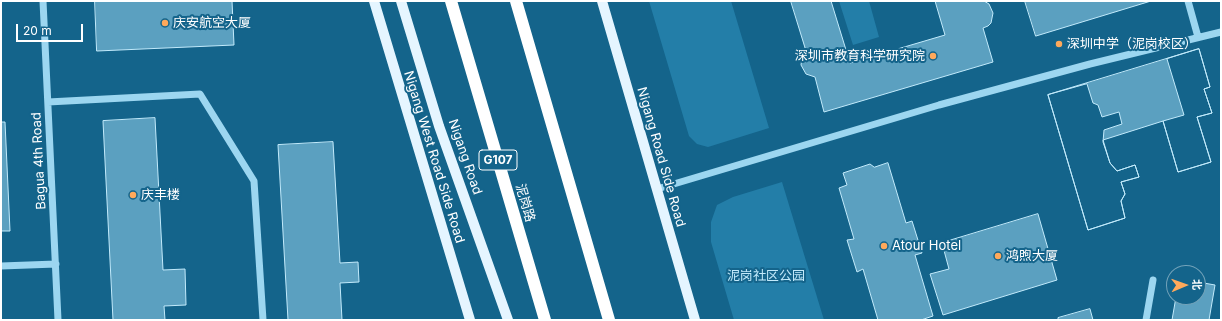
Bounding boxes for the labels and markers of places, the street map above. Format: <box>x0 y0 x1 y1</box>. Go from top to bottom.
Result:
place label: 庆安航空大厦 <box>173 15 251 31</box>
marker: 庆安航空大厦 <box>160 18 170 28</box>
place label: 深圳中学（泥岗校区） <box>1067 36 1197 52</box>
marker: 深圳中学（泥岗校区） <box>1054 39 1064 49</box>
place label: 深圳市教育科学研究院 <box>795 48 925 64</box>
marker: 深圳市教育科学研究院 <box>928 51 938 61</box>
place label: 庆丰楼 <box>141 187 180 203</box>
marker: 庆丰楼 <box>128 190 138 200</box>
place label: Atour Hotel <box>892 238 961 254</box>
marker: Atour Hotel <box>879 241 889 251</box>
place label: 鸿煦大厦 <box>1006 248 1058 264</box>
marker: 鸿煦大厦 <box>993 251 1003 261</box>

